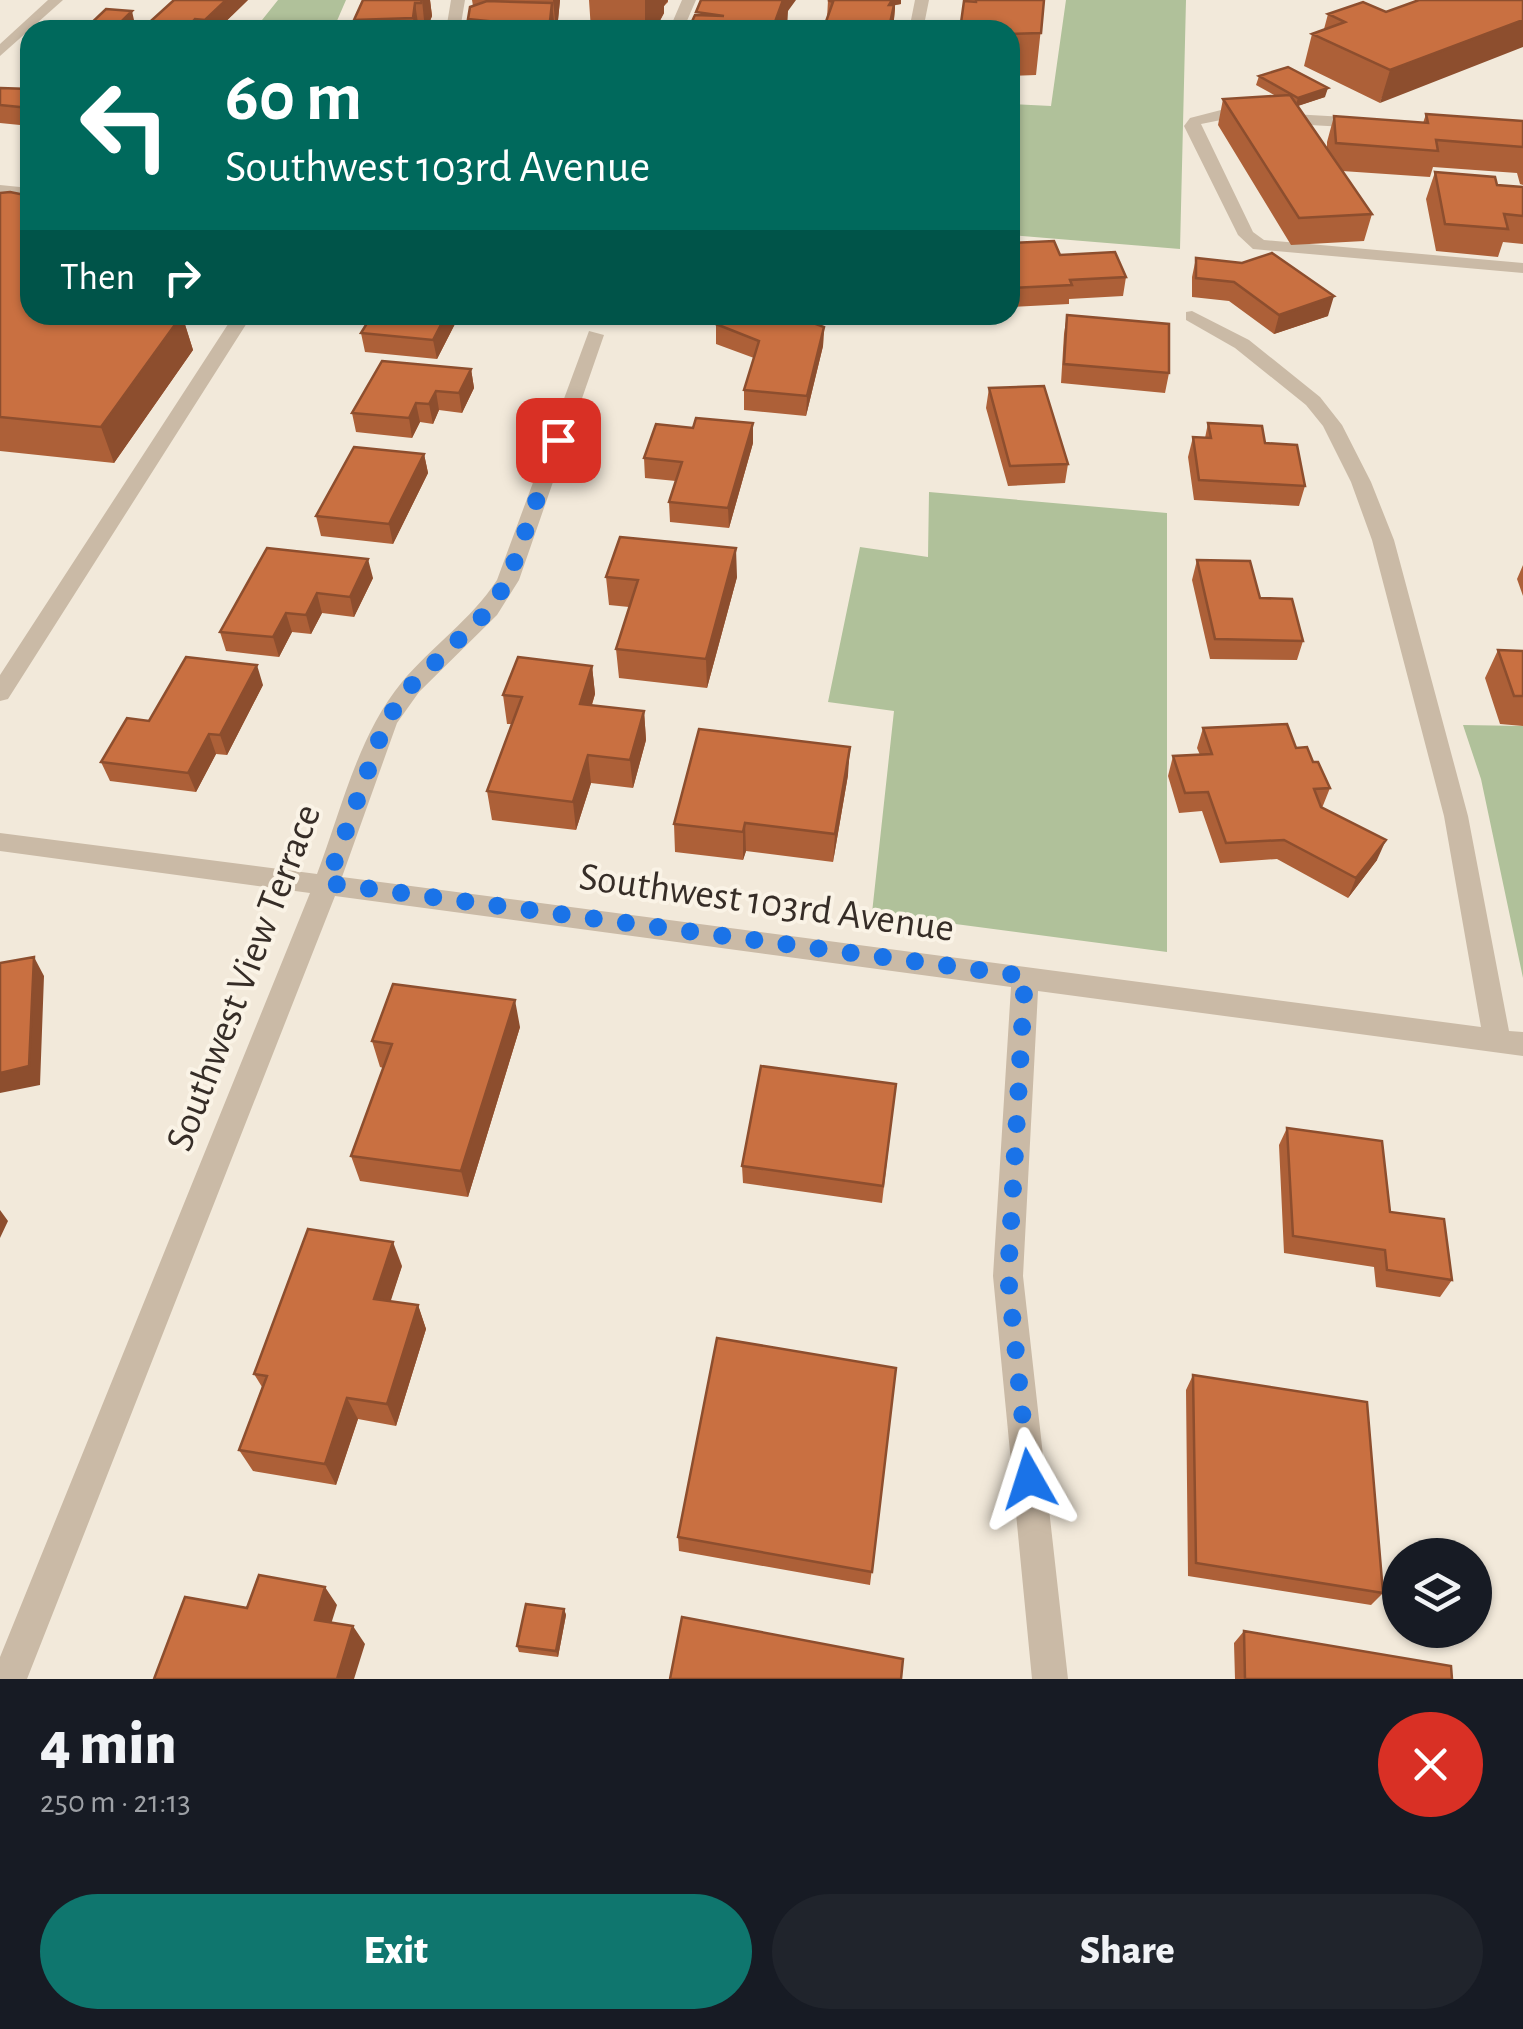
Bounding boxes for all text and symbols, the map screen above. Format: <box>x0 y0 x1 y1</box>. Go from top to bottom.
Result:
icon: left <box>60 60 190 190</box>
text: 60 m <box>225 63 362 133</box>
text: Southwest 103rd Avenue <box>225 145 650 190</box>
icon: right <box>155 250 210 305</box>
text: Then <box>60 259 135 297</box>
pin <box>516 398 601 483</box>
icon: arrive <box>531 413 586 468</box>
street label: Southwest View Terrace <box>159 799 328 1156</box>
street label: Southwest 103rd Avenue <box>577 857 957 949</box>
position arrow <box>977 1427 1081 1531</box>
map controls <box>1382 1538 1492 1648</box>
button: layers <box>1382 1538 1492 1648</box>
button: close <box>1378 1712 1483 1817</box>
text: 4 min <box>40 1715 177 1775</box>
text: 250 m · 21:13 <box>40 1786 191 1818</box>
button: Exit <box>40 1894 752 2009</box>
button: Share <box>772 1894 1483 2009</box>

